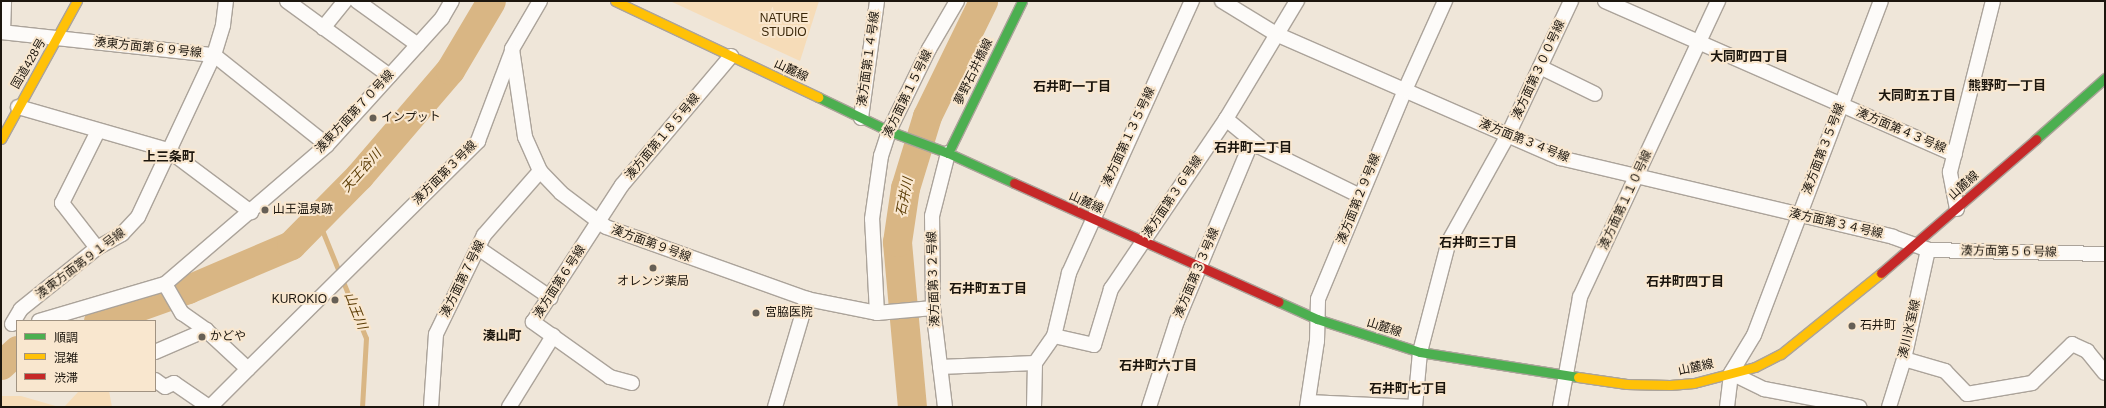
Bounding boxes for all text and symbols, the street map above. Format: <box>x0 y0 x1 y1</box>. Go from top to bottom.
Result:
street label: 湊方面第１４号線 <box>855 10 883 108</box>
park label: NATURE STUDIO <box>760 12 808 40</box>
street label: 湊方面第３００号線 <box>1510 18 1568 122</box>
street label: 湊東方面第６９号線 <box>94 35 202 61</box>
street label: 国道428号 <box>9 36 49 92</box>
street label: 夢野石井橋線 <box>952 36 996 108</box>
street label: 湊方面第１５号線 <box>880 48 936 140</box>
district label: 大同町四丁目 <box>1710 49 1788 65</box>
street label: 山麓線 <box>772 57 810 85</box>
street label: 湊東方面第７０号線 <box>313 68 397 156</box>
district label: 熊野町一丁目 <box>1968 78 2046 94</box>
district label: 石井町一丁目 <box>1033 79 1111 95</box>
street label: 湊方面第１３５号線 <box>1100 85 1158 189</box>
district label: 大同町五丁目 <box>1878 88 1956 104</box>
street label: 湊方面第１８５号線 <box>623 91 703 183</box>
street label: 湊方面第３５号線 <box>1800 102 1848 196</box>
street label: 湊方面第４３号線 <box>1854 106 1948 156</box>
place label: インプット <box>381 111 441 125</box>
marker: インプット <box>368 113 378 123</box>
street label: 湊方面第３４号線 <box>1477 116 1571 166</box>
street label: 湊方面第３号線 <box>410 138 480 208</box>
district label: 石井町二丁目 <box>1214 140 1292 156</box>
water label: 天王谷川 <box>339 146 385 196</box>
street label: 湊方面第１１０号線 <box>1597 148 1655 252</box>
district label: 上三条町 <box>143 149 195 165</box>
street label: 湊方面第２９号線 <box>1334 152 1384 246</box>
street label: 湊方面第３６号線 <box>1140 153 1206 241</box>
street label: 山麓線 <box>1946 169 1982 203</box>
water label: 石井川 <box>894 176 916 218</box>
street label: 山麓線 <box>1067 189 1105 217</box>
place label: 山王温泉跡 <box>273 203 333 217</box>
marker: 山王温泉跡 <box>260 205 270 215</box>
street label: 湊方面第３４号線 <box>1788 206 1884 242</box>
street label: 湊方面第９号線 <box>609 223 693 265</box>
street label: 湊東方面第９１号線 <box>34 226 128 302</box>
street label: 湊方面第３３号線 <box>1172 226 1222 320</box>
street label: 湊方面第３２号線 <box>925 231 943 327</box>
district label: 石井町三丁目 <box>1439 235 1517 251</box>
street label: 湊方面第７号線 <box>438 238 488 320</box>
street label: 湊方面第６号線 <box>531 243 589 321</box>
street label: 湊方面第５６号線 <box>1961 244 2057 260</box>
marker: オレンジ薬局 <box>648 263 658 273</box>
district label: 石井町四丁目 <box>1646 274 1724 290</box>
place label: オレンジ薬局 <box>617 275 689 289</box>
district label: 石井町五丁目 <box>949 281 1027 297</box>
water label: 山王川 <box>340 290 370 332</box>
place label: KUROKIO <box>272 293 327 307</box>
marker: KUROKIO <box>330 295 340 305</box>
street label: 湊川氷室線 <box>1896 298 1924 360</box>
place label: 宮脇医院 <box>765 306 813 320</box>
marker: 宮脇医院 <box>750 307 762 319</box>
street label: 山麓線 <box>1365 316 1403 340</box>
place label: 石井町 <box>1860 319 1896 333</box>
legend <box>16 320 156 392</box>
marker: 石井町 <box>1847 321 1857 331</box>
district label: 湊山町 <box>483 328 521 344</box>
place label: かどや <box>210 330 246 344</box>
text: 順調 <box>54 331 78 345</box>
marker: かどや <box>197 332 207 342</box>
text: 混雑 <box>54 351 78 365</box>
street label: 山麓線 <box>1677 357 1715 379</box>
district label: 石井町六丁目 <box>1119 358 1197 374</box>
text: 渋滞 <box>54 371 78 385</box>
district label: 石井町七丁目 <box>1369 381 1447 397</box>

